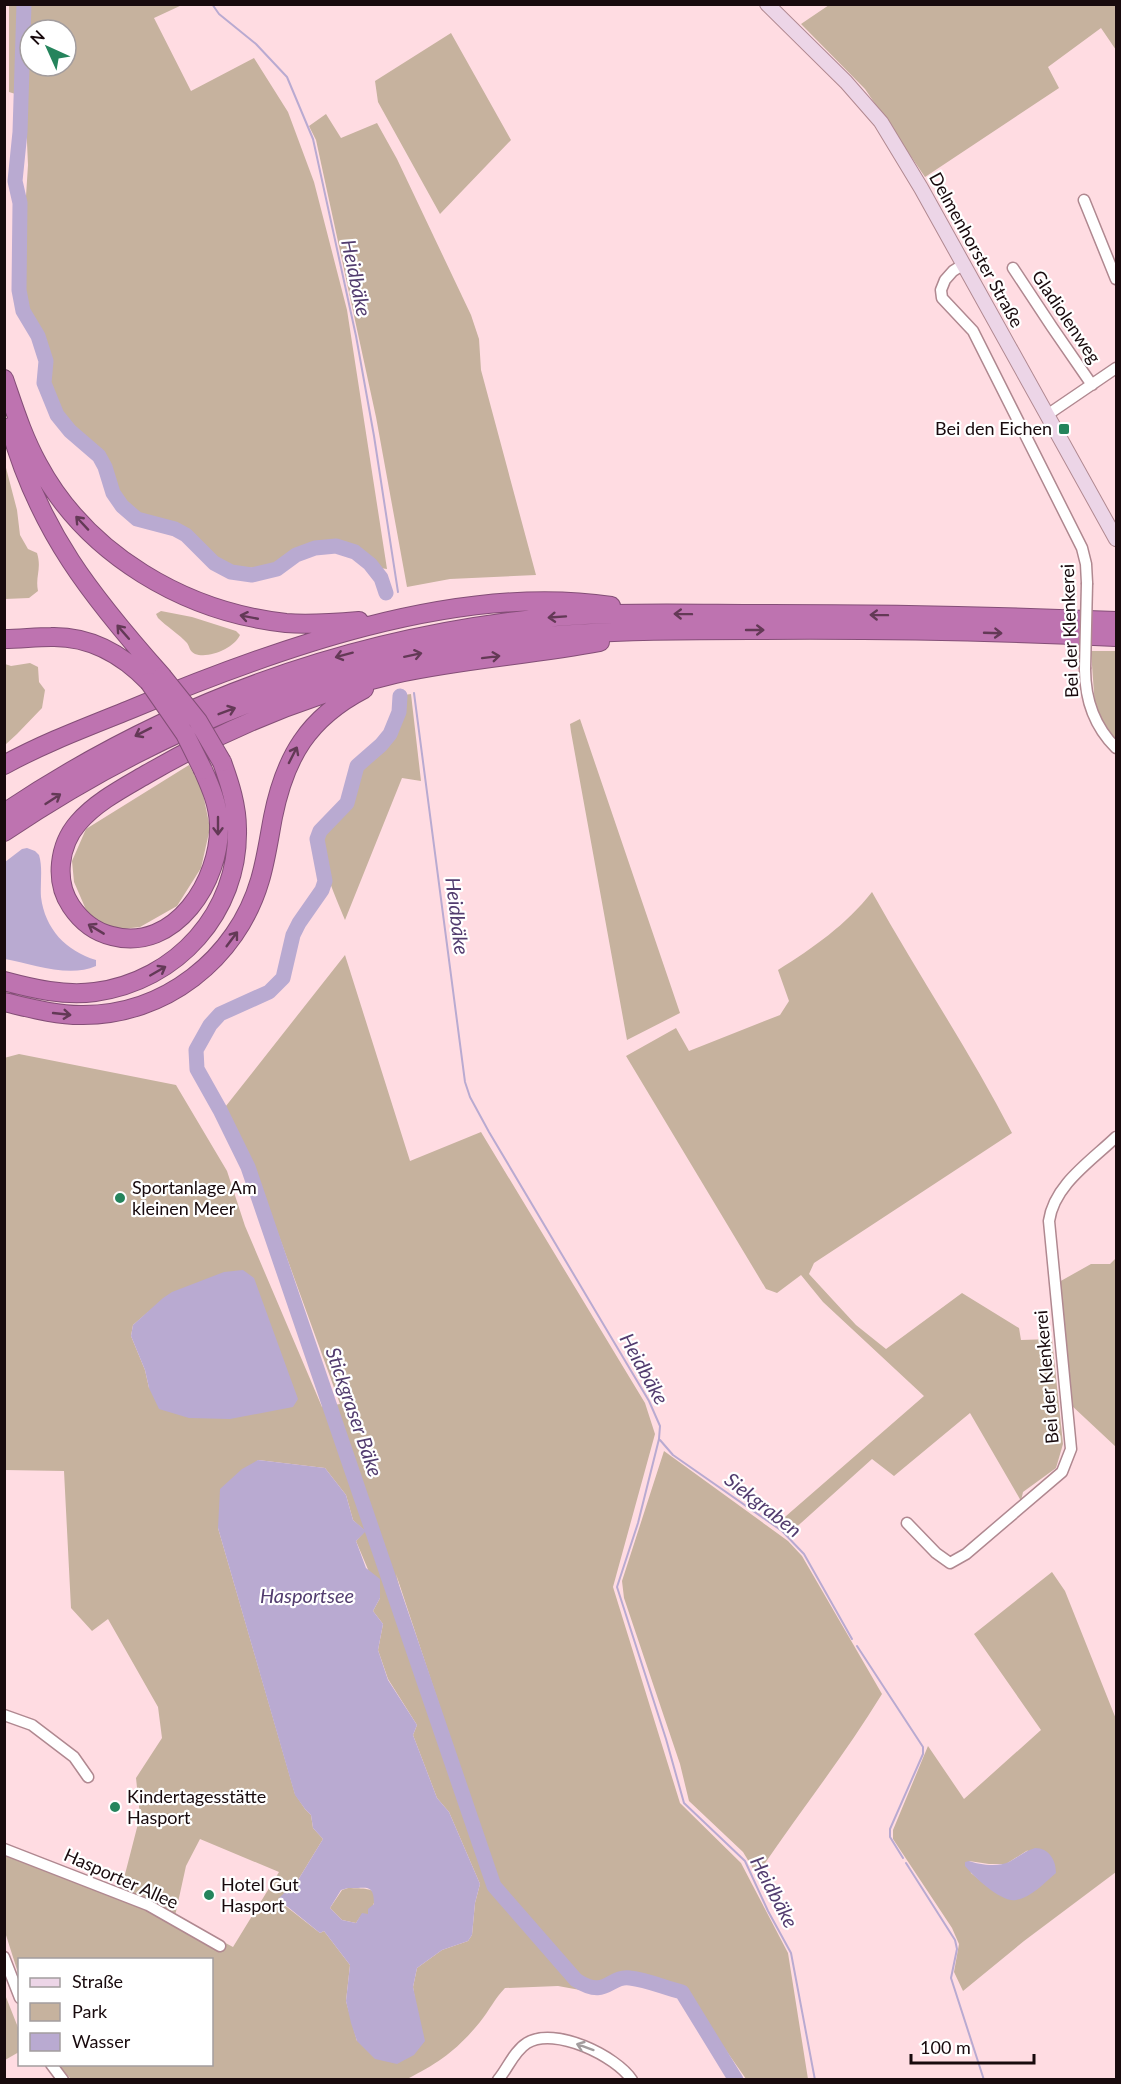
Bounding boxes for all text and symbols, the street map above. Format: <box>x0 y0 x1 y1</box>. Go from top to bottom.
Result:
north arrow <box>18 18 78 78</box>
text: N <box>26 26 48 48</box>
street label: Delmenhorster Straße <box>925 168 1029 331</box>
water label: Heidbäke <box>337 237 377 318</box>
street label: Gladiolenweg <box>1028 266 1106 367</box>
place label: Bei den Eichen <box>935 417 1052 439</box>
marker: Bei den Eichen <box>1057 422 1071 436</box>
one-way arrow <box>75 515 89 530</box>
street label: Bei der Klenkerei <box>1056 564 1082 698</box>
one-way arrow <box>674 608 694 620</box>
one-way arrow <box>869 609 889 621</box>
one-way arrow <box>240 611 259 622</box>
one-way arrow <box>547 612 567 623</box>
one-way arrow <box>745 624 765 636</box>
one-way arrow <box>116 625 130 640</box>
one-way arrow <box>982 627 1002 638</box>
one-way arrow <box>335 649 354 661</box>
one-way arrow <box>403 649 422 660</box>
one-way arrow <box>480 651 500 662</box>
one-way arrow <box>217 705 236 716</box>
one-way arrow <box>135 726 152 738</box>
one-way arrow <box>288 747 300 765</box>
one-way arrow <box>44 793 61 805</box>
one-way arrow <box>212 815 224 835</box>
water label: Heidbäke <box>441 876 475 956</box>
one-way arrow <box>88 922 105 934</box>
one-way arrow <box>225 931 238 947</box>
one-way arrow <box>149 965 166 977</box>
one-way arrow <box>51 1009 71 1020</box>
place label: Sportanlage Am kleinen Meer <box>132 1176 257 1219</box>
marker: Sportanlage Am kleinen Meer <box>113 1191 127 1205</box>
street label: Bei der Klenkerei <box>1029 1309 1063 1445</box>
water label: Heidbäke <box>615 1329 674 1408</box>
water label: Stickgraser Bäke <box>322 1344 388 1480</box>
water label: Siekgraben <box>721 1467 807 1542</box>
water label: Hasportsee <box>260 1583 354 1607</box>
place label: Kindertagesstätte Hasport <box>127 1785 266 1828</box>
marker: Kindertagesstätte Hasport <box>108 1800 122 1814</box>
street label: Hasporter Allee <box>61 1843 182 1913</box>
water label: Heidbäke <box>746 1851 804 1932</box>
place label: Hotel Gut Hasport <box>221 1873 299 1916</box>
marker: Hotel Gut Hasport <box>202 1888 216 1902</box>
legend <box>18 1958 213 2066</box>
text: Straße <box>72 1970 123 1992</box>
text: Park <box>72 2000 108 2022</box>
scale bar <box>911 2027 1034 2065</box>
text: Wasser <box>72 2030 131 2052</box>
text: 100 m <box>920 2036 971 2058</box>
one-way arrow <box>576 2041 594 2052</box>

